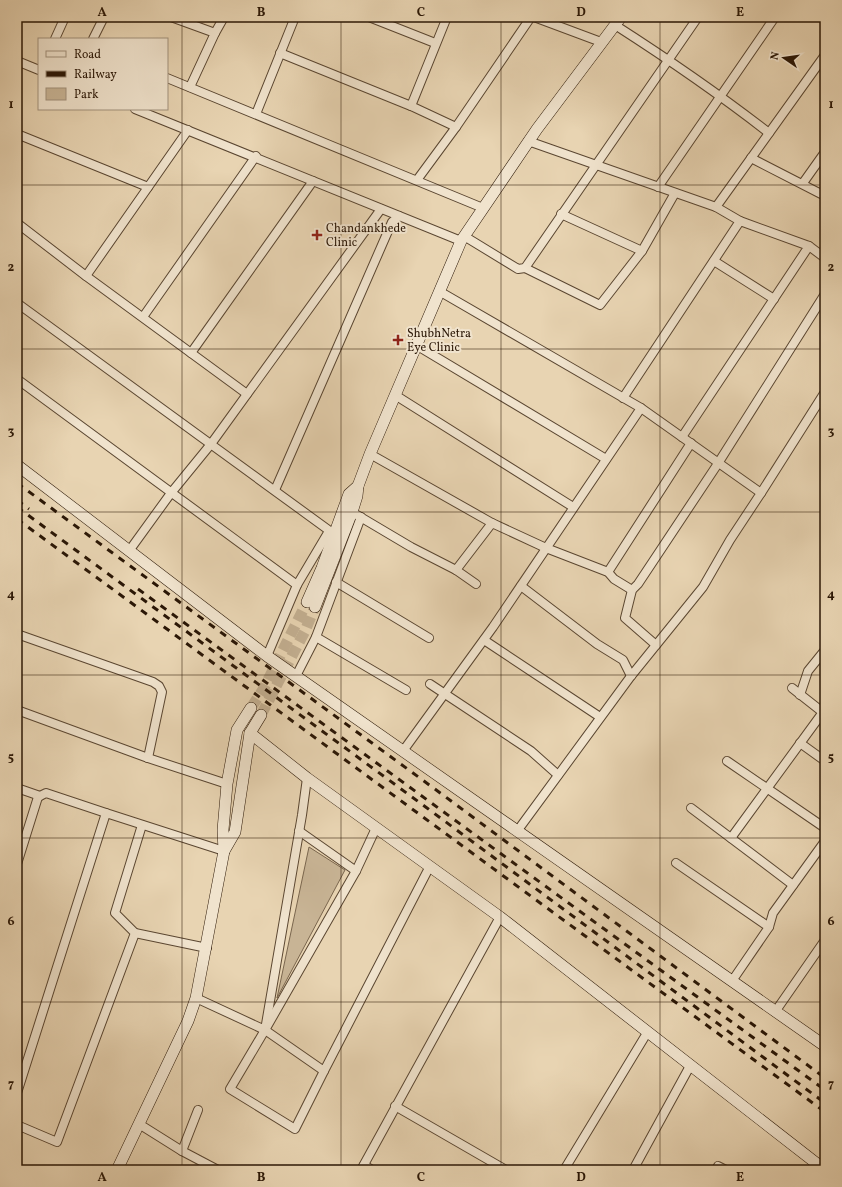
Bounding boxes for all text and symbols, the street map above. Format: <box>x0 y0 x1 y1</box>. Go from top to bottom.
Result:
text: A <box>97 4 107 22</box>
text: B <box>257 4 266 22</box>
text: C <box>417 4 425 22</box>
text: D <box>576 4 586 22</box>
text: E <box>736 4 744 22</box>
legend <box>38 38 168 110</box>
north arrow <box>764 38 804 78</box>
text: Road <box>74 47 101 63</box>
text: N <box>768 51 784 62</box>
text: Railway <box>74 67 117 83</box>
text: Park <box>74 87 99 103</box>
text: 1 <box>8 96 14 114</box>
text: 1 <box>828 96 834 114</box>
place label: Chandankhede Clinic <box>326 221 406 251</box>
marker: Chandankhede Clinic <box>311 229 323 241</box>
text: 2 <box>8 259 15 277</box>
text: 2 <box>828 259 835 277</box>
place label: ShubhNetra Eye Clinic <box>407 326 471 356</box>
marker: ShubhNetra Eye Clinic <box>392 334 404 346</box>
text: 3 <box>8 423 15 441</box>
text: 3 <box>828 423 835 441</box>
text: 4 <box>7 586 15 604</box>
text: 4 <box>827 586 835 604</box>
text: 5 <box>8 749 14 767</box>
text: 5 <box>828 749 834 767</box>
text: 6 <box>7 913 15 931</box>
text: 6 <box>827 913 835 931</box>
text: 7 <box>8 1076 14 1094</box>
text: 7 <box>828 1076 834 1094</box>
text: A <box>97 1169 107 1187</box>
text: B <box>257 1169 266 1187</box>
text: C <box>417 1169 425 1187</box>
text: D <box>576 1169 586 1187</box>
text: E <box>736 1169 744 1187</box>

